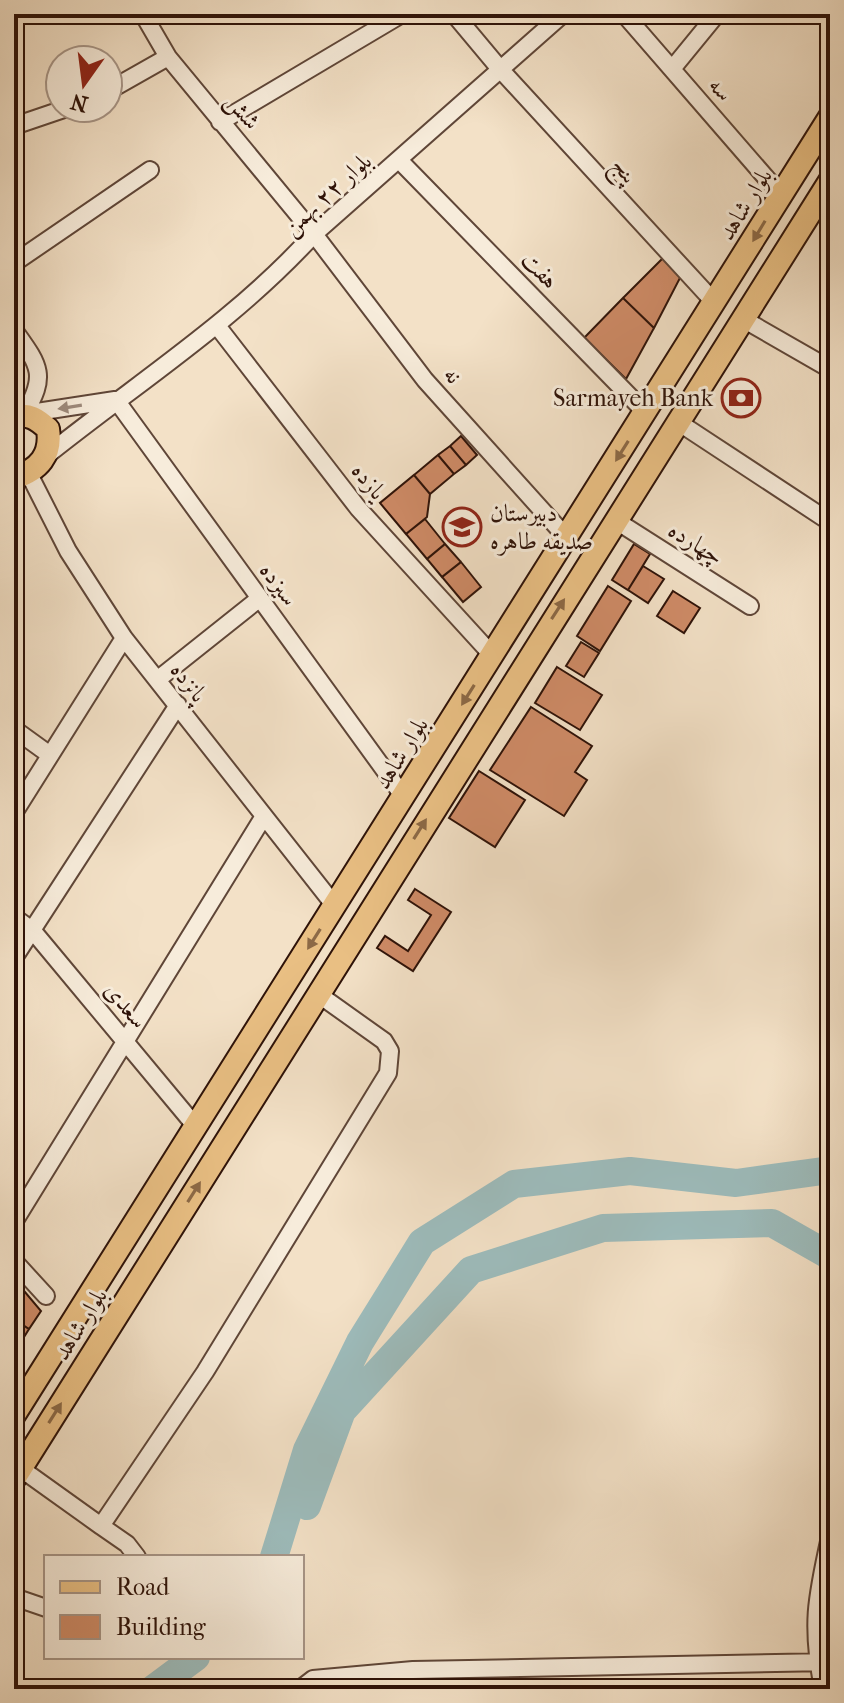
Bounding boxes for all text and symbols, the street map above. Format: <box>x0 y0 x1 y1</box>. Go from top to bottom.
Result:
north arrow <box>44 44 124 124</box>
street label: سه <box>703 71 739 107</box>
street label: شش <box>218 87 266 136</box>
text: N <box>68 88 91 117</box>
street label: بلوار ۲۲ بهمن <box>277 147 379 243</box>
street label: پنج <box>601 151 644 194</box>
street label: بلوار شاهد <box>712 163 779 246</box>
one-way arrow <box>753 220 767 242</box>
street label: هفت <box>516 245 564 295</box>
street label: نه <box>438 361 468 389</box>
bank icon: Sarmayeh Bank <box>720 377 762 419</box>
place label: Sarmayeh Bank <box>553 384 714 412</box>
one-way arrow <box>57 401 82 414</box>
one-way arrow <box>614 441 629 462</box>
street label: یازده <box>345 457 393 507</box>
place label: دبیرستان صدیقه طاهره <box>490 499 593 556</box>
school or university icon: دبیرستان صدیقه طاهره <box>441 506 483 548</box>
street label: چهارده <box>662 515 729 572</box>
street label: سیزده <box>254 557 304 611</box>
one-way arrow <box>551 598 565 620</box>
street label: پانزده <box>162 657 214 710</box>
one-way arrow <box>462 684 476 706</box>
street label: بلوار شاهد <box>368 712 435 795</box>
one-way arrow <box>413 818 427 840</box>
one-way arrow <box>308 928 322 950</box>
street label: سعدی <box>99 976 153 1034</box>
one-way arrow <box>186 1182 201 1203</box>
street label: بلوار شاهد <box>47 1283 114 1366</box>
one-way arrow <box>48 1402 63 1423</box>
legend <box>44 1555 304 1659</box>
text: Road <box>116 1573 170 1601</box>
text: Building <box>116 1613 207 1641</box>

